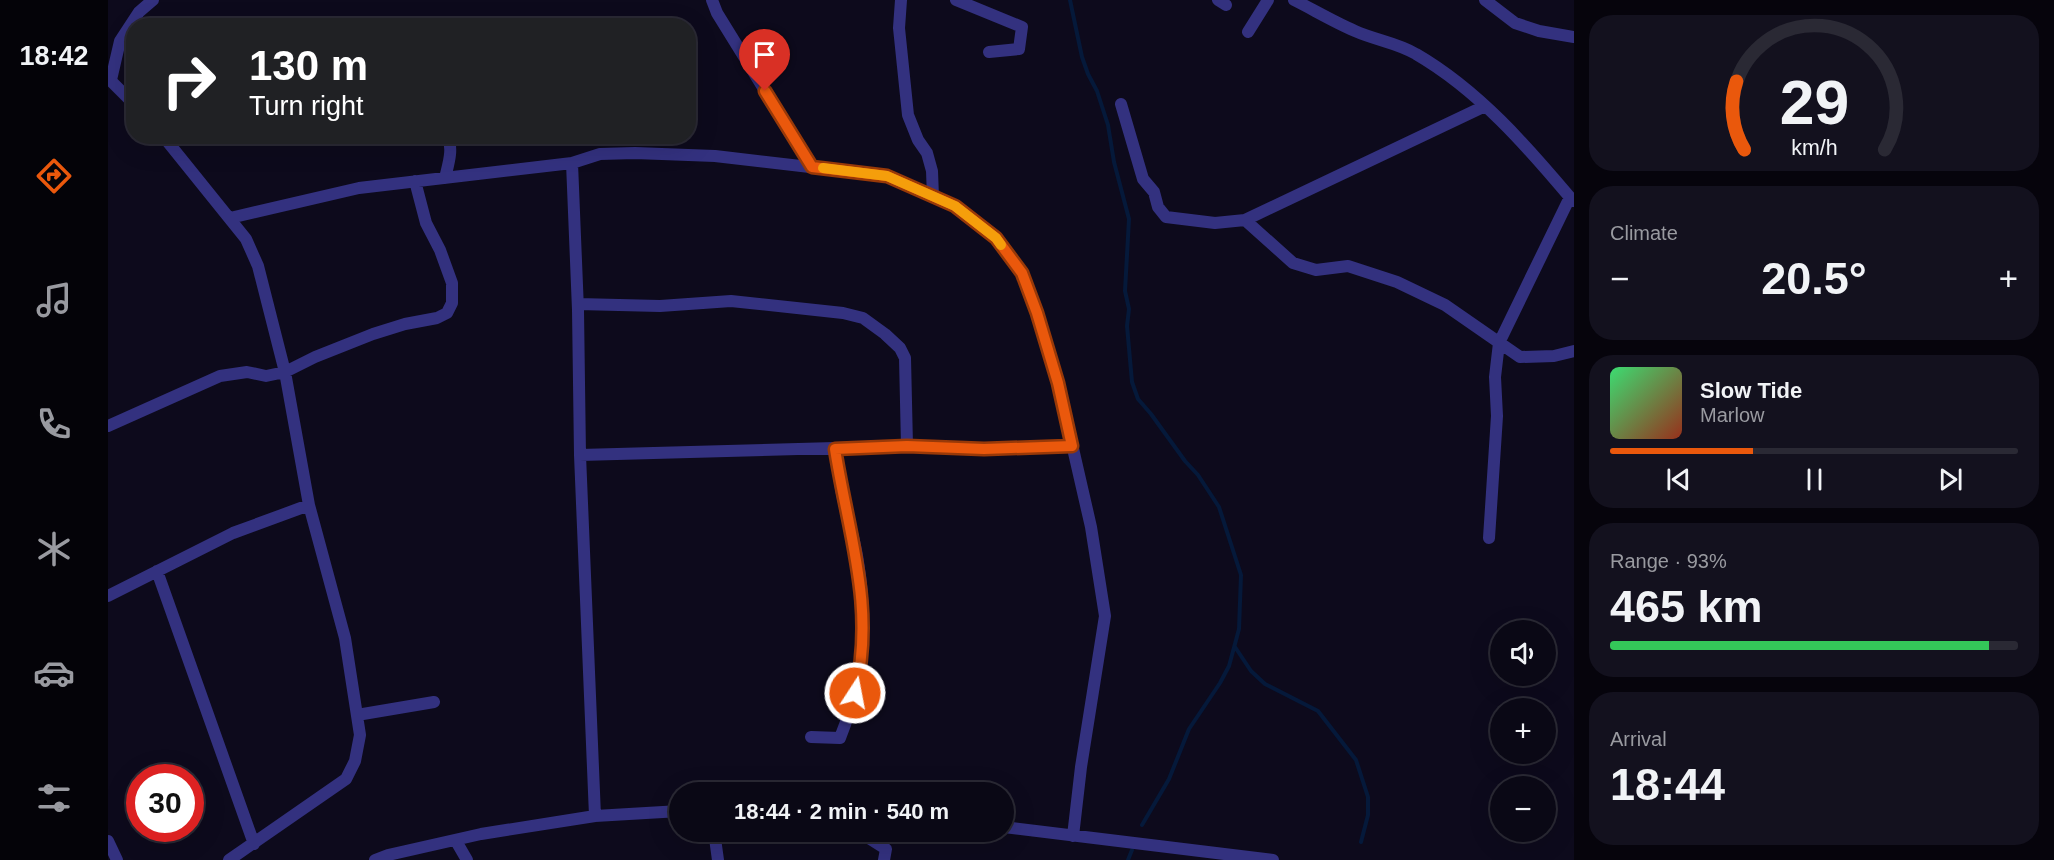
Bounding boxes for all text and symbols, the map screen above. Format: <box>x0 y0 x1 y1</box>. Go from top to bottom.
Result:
pin <box>739 29 790 91</box>
icon: arrive <box>748 38 781 71</box>
text: 18:42 <box>19 41 89 71</box>
icon: right <box>150 42 228 120</box>
text: 130 m <box>249 42 368 89</box>
text: 29 <box>1779 68 1849 137</box>
text: Turn right <box>249 91 364 121</box>
text: km/h <box>1791 136 1837 160</box>
icon: directions <box>33 155 75 197</box>
text: Climate <box>1610 222 1678 244</box>
text: 20.5° <box>1761 253 1867 304</box>
text: − <box>1610 260 1629 297</box>
text: + <box>1999 260 2018 297</box>
icon: music <box>33 279 75 321</box>
text: Slow Tide <box>1700 378 1802 403</box>
icon: phone <box>33 403 75 445</box>
text: Marlow <box>1700 404 1764 426</box>
icon: previous <box>1662 463 1695 496</box>
icon: pause <box>1798 463 1831 496</box>
icon: next <box>1934 463 1967 496</box>
icon: climate <box>33 528 75 570</box>
text: Range · 93% <box>1610 550 1727 572</box>
text: 465 km <box>1610 581 1763 632</box>
map controls <box>1490 620 1556 842</box>
button: sound <box>1490 620 1556 686</box>
icon: car <box>33 652 75 694</box>
position arrow <box>823 661 887 725</box>
button: + <box>1490 698 1556 764</box>
text: Arrival <box>1610 728 1667 750</box>
text: 18:44 <box>1610 759 1725 810</box>
speed limit sign: 30 <box>126 764 204 842</box>
button: − <box>1490 776 1556 842</box>
icon: filters <box>33 777 75 819</box>
text: 18:44 · 2 min · 540 m <box>734 799 949 824</box>

